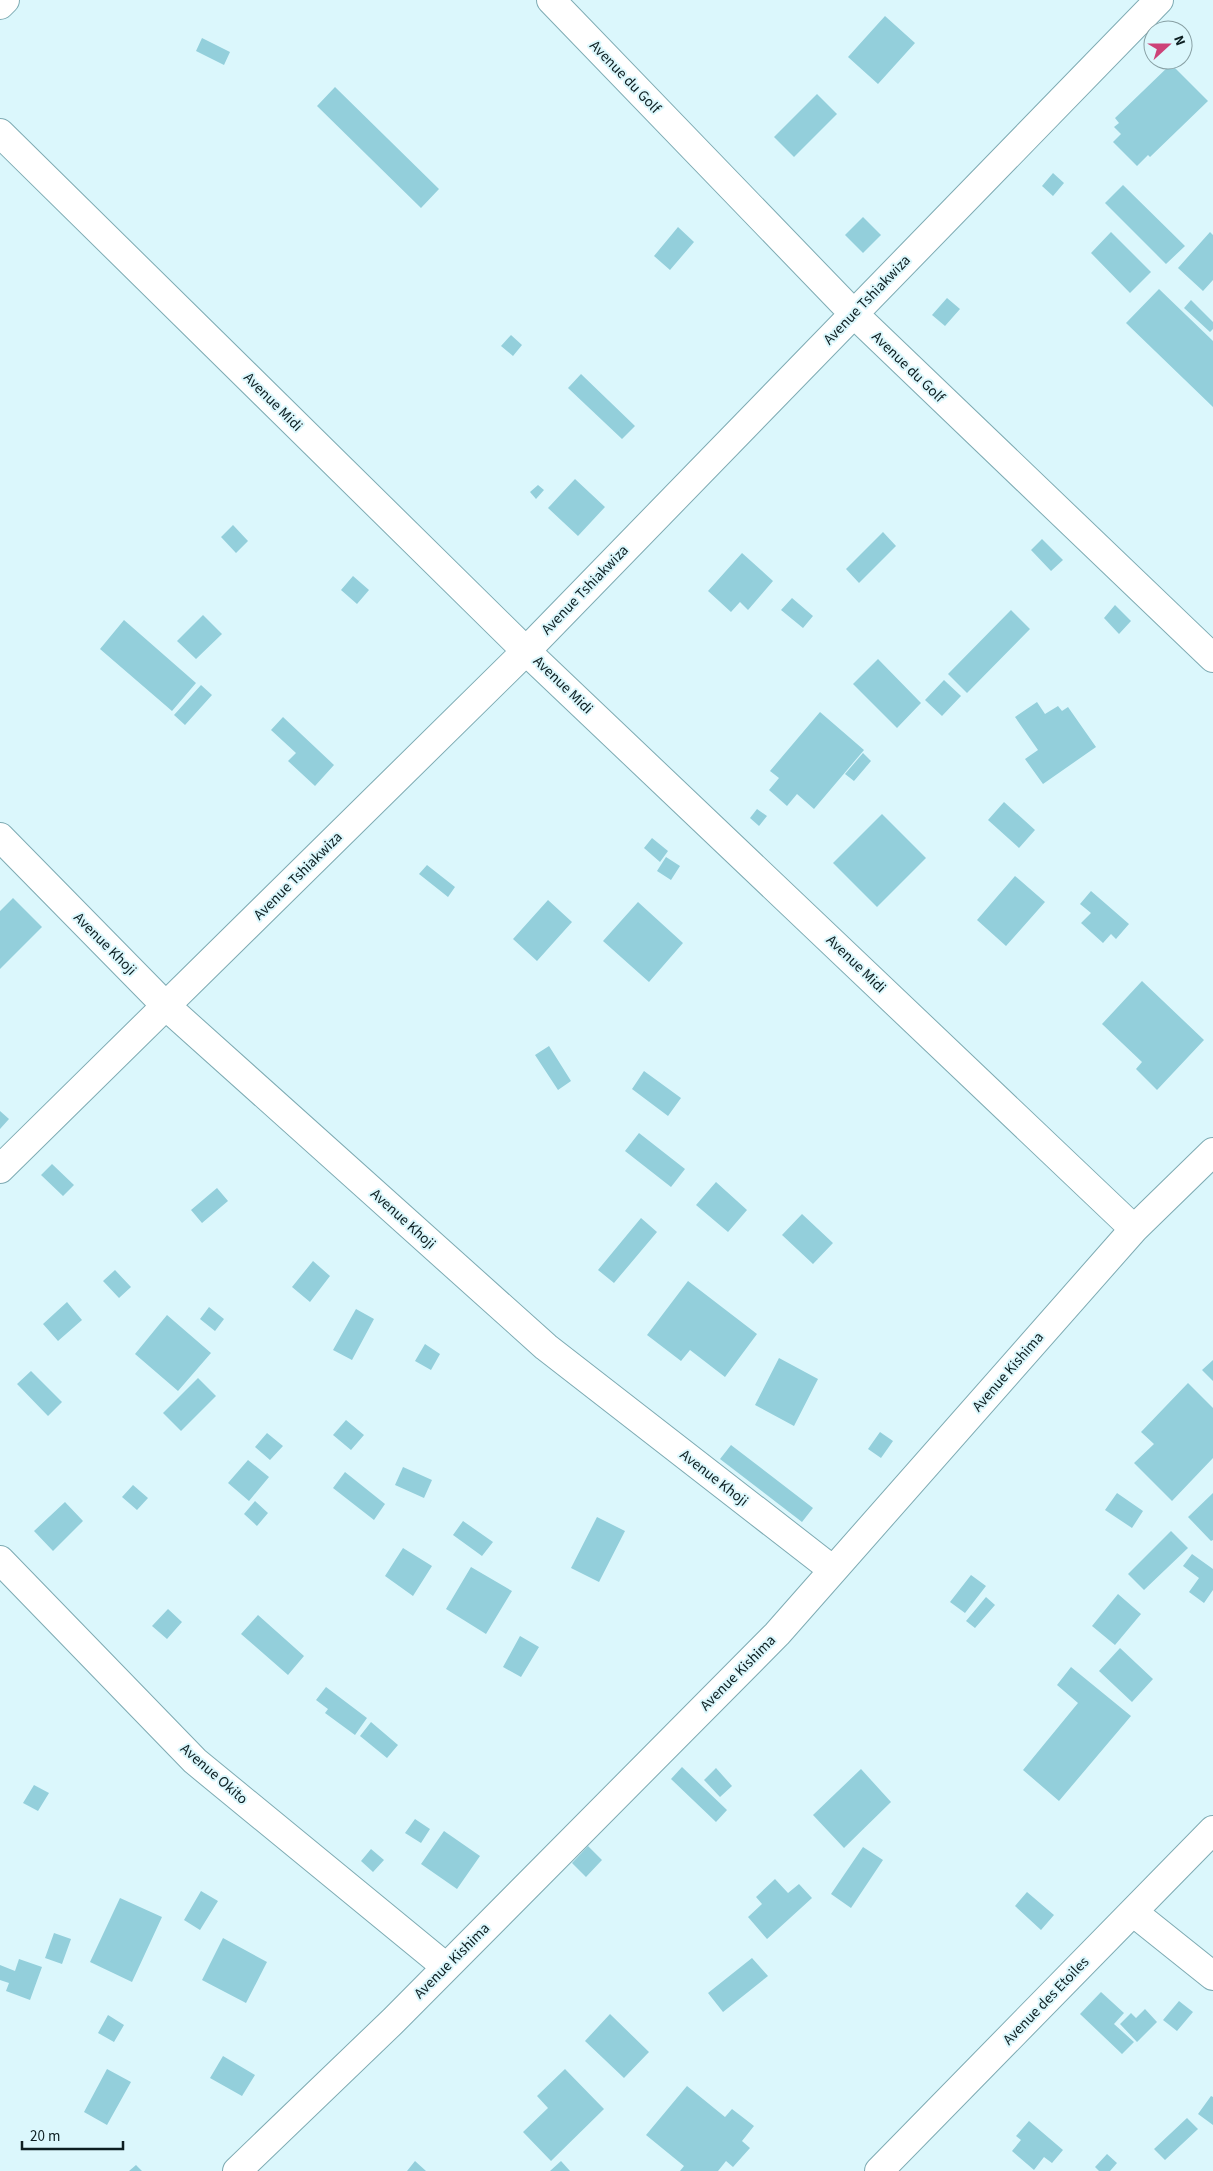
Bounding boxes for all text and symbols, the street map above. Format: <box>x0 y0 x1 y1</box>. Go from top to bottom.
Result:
north arrow <box>1143 20 1193 70</box>
text: N <box>1168 33 1190 49</box>
street label: Avenue du Golf <box>585 36 666 119</box>
street label: Avenue Tshiakwiza <box>819 250 915 350</box>
street label: Avenue du Golf <box>867 327 950 408</box>
street label: Avenue Midi <box>239 368 307 436</box>
street label: Avenue Tshiakwiza <box>537 540 633 640</box>
street label: Avenue Midi <box>528 651 598 719</box>
street label: Avenue Tshiakwiza <box>249 827 347 925</box>
street label: Avenue Khoji <box>69 908 141 980</box>
street label: Avenue Midi <box>821 930 891 998</box>
street label: Avenue Khoji <box>366 1184 440 1254</box>
street label: Avenue Kishima <box>967 1327 1049 1417</box>
street label: Avenue Khoji <box>675 1445 753 1511</box>
street label: Avenue Kishima <box>695 1630 781 1716</box>
street label: Avenue Okito <box>176 1739 252 1809</box>
street label: Avenue Kishima <box>409 1918 495 2004</box>
street label: Avenue des Etoiles <box>998 1952 1094 2050</box>
scale bar <box>22 2118 124 2150</box>
text: 20 m <box>30 2126 60 2147</box>

